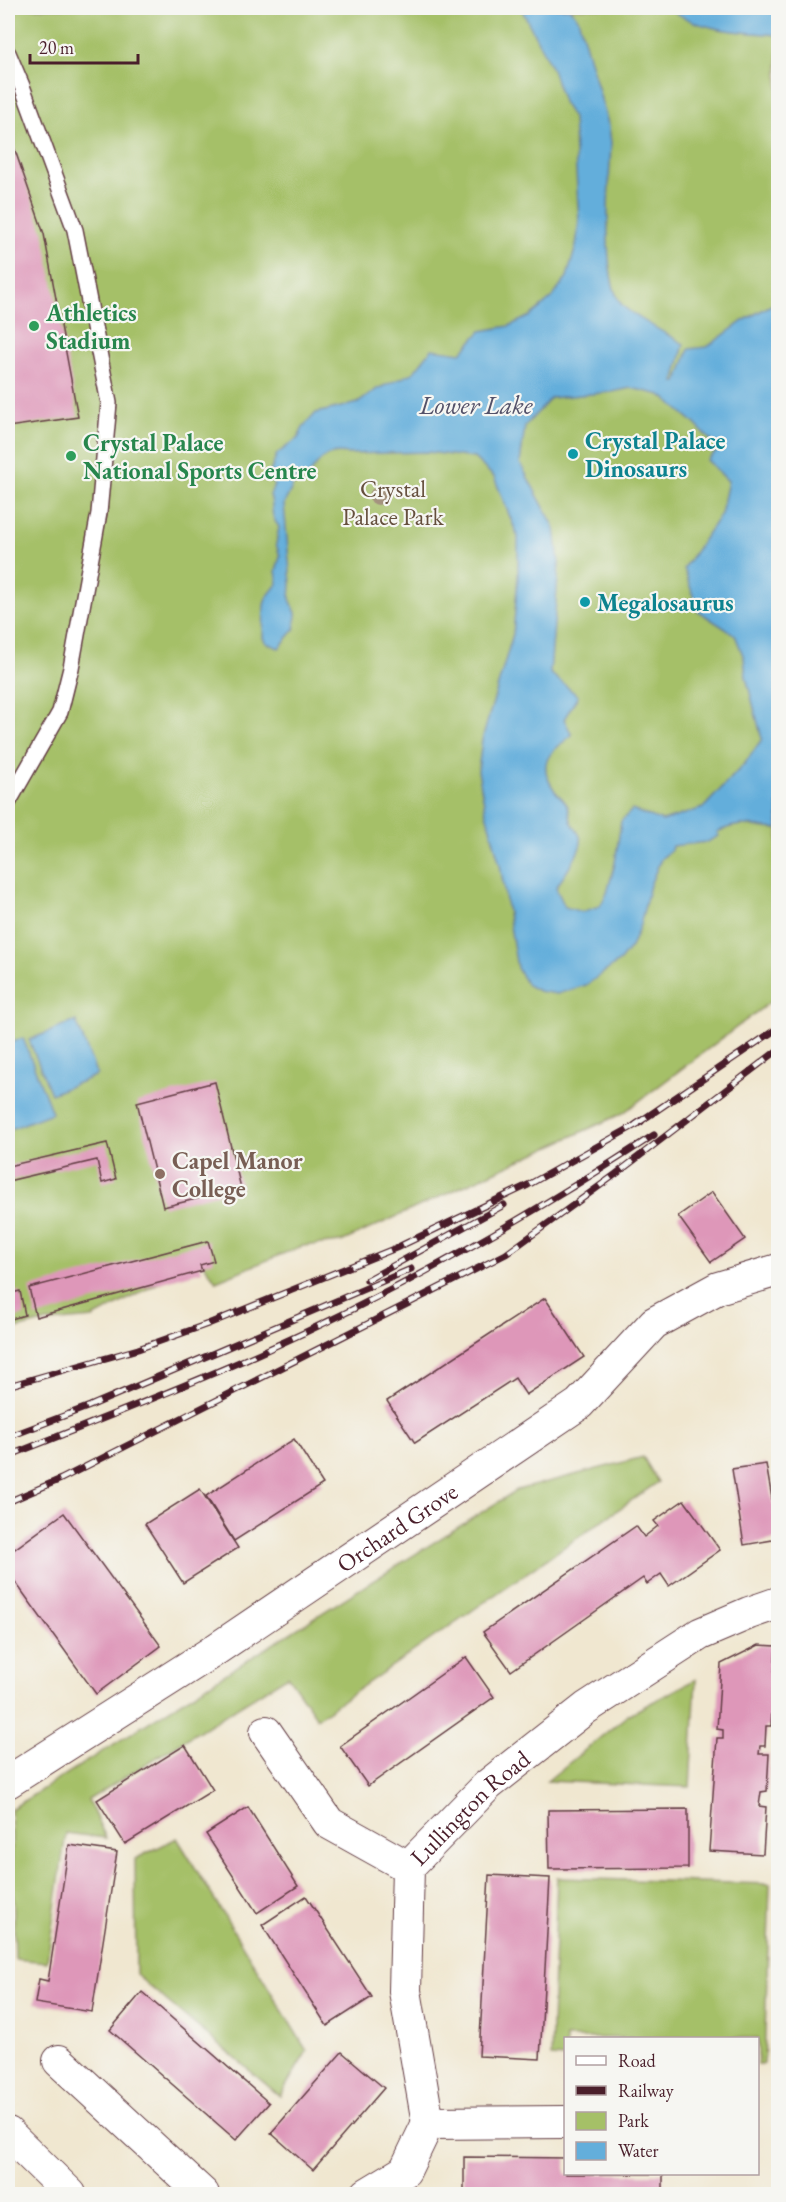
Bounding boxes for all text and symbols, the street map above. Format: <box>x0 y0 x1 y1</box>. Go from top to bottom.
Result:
scale bar <box>30 27 138 65</box>
text: 20 m <box>39 36 74 59</box>
place label: Athletics Stadium <box>45 297 137 356</box>
marker: Athletics Stadium <box>27 319 41 333</box>
water label: Lower Lake <box>418 388 534 422</box>
place label: Crystal Palace Dinosaurs <box>585 425 726 484</box>
place label: Crystal Palace National Sports Centre <box>83 427 317 486</box>
marker: Crystal Palace Dinosaurs <box>566 447 580 461</box>
marker: Crystal Palace National Sports Centre <box>64 449 78 463</box>
park label: Crystal Palace Park <box>342 473 444 532</box>
place label: Megalosaurus <box>597 587 734 619</box>
marker: Megalosaurus <box>578 595 592 609</box>
place label: Capel Manor College <box>172 1145 303 1205</box>
marker: Capel Manor College <box>153 1167 167 1181</box>
street label: Orchard Grove <box>330 1475 463 1579</box>
street label: Lullington Road <box>403 1742 536 1872</box>
legend <box>564 2037 759 2175</box>
text: Road <box>618 2049 657 2072</box>
text: Railway <box>618 2079 674 2102</box>
text: Park <box>618 2109 649 2132</box>
text: Water <box>618 2139 659 2162</box>

